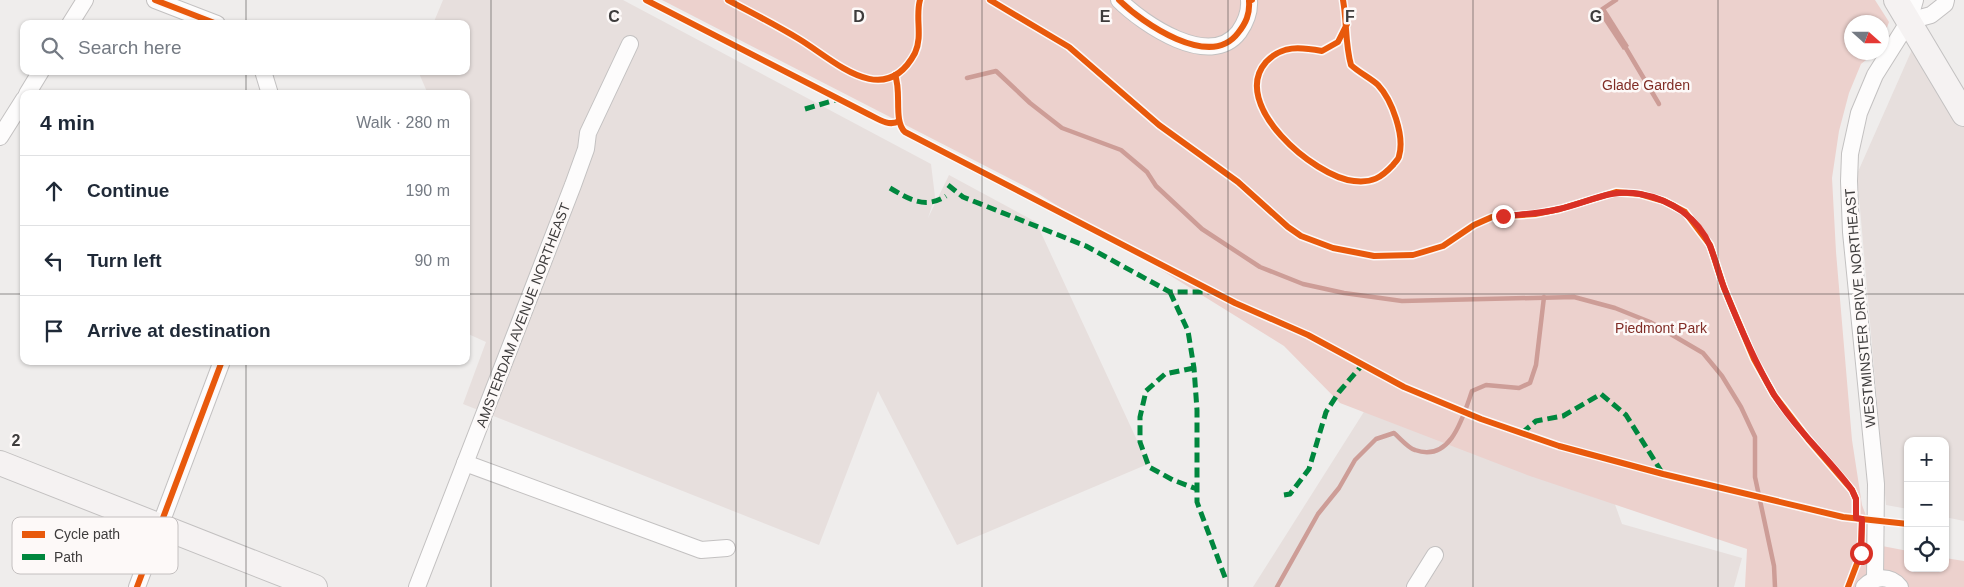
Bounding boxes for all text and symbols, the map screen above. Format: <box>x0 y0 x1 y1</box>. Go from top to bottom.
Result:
text: C <box>608 8 620 25</box>
text: D <box>853 8 865 25</box>
text: E <box>1100 8 1111 25</box>
text: F <box>1345 8 1355 25</box>
text: G <box>1590 8 1602 25</box>
north arrow <box>1844 15 1889 60</box>
search box <box>20 20 470 75</box>
icon: search <box>38 34 66 62</box>
text: Search here <box>78 37 182 58</box>
park label: Glade Garden <box>1602 77 1690 93</box>
text: 4 min <box>40 111 95 134</box>
text: Walk · 280 m <box>356 114 450 131</box>
icon: ahead <box>40 177 68 205</box>
text: Continue <box>87 180 169 201</box>
text: 190 m <box>406 182 450 199</box>
street label: WESTMINSTER DRIVE NORTHEAST <box>1842 187 1878 428</box>
street label: AMSTERDAM AVENUE NORTHEAST <box>473 200 573 429</box>
route end <box>1492 205 1515 228</box>
icon: left <box>40 247 68 275</box>
text: Turn left <box>87 250 162 271</box>
text: 90 m <box>414 252 450 269</box>
icon: arrive <box>40 317 68 345</box>
text: Arrive at destination <box>87 320 271 341</box>
park label: Piedmont Park <box>1615 320 1708 336</box>
text: 2 <box>12 432 21 449</box>
map controls <box>1904 437 1949 572</box>
button: + <box>1904 437 1949 482</box>
button: − <box>1904 482 1949 527</box>
legend <box>12 517 178 574</box>
text: Cycle path <box>54 526 120 542</box>
button: locate <box>1904 527 1949 572</box>
route start <box>1850 542 1873 565</box>
text: Path <box>54 549 83 565</box>

